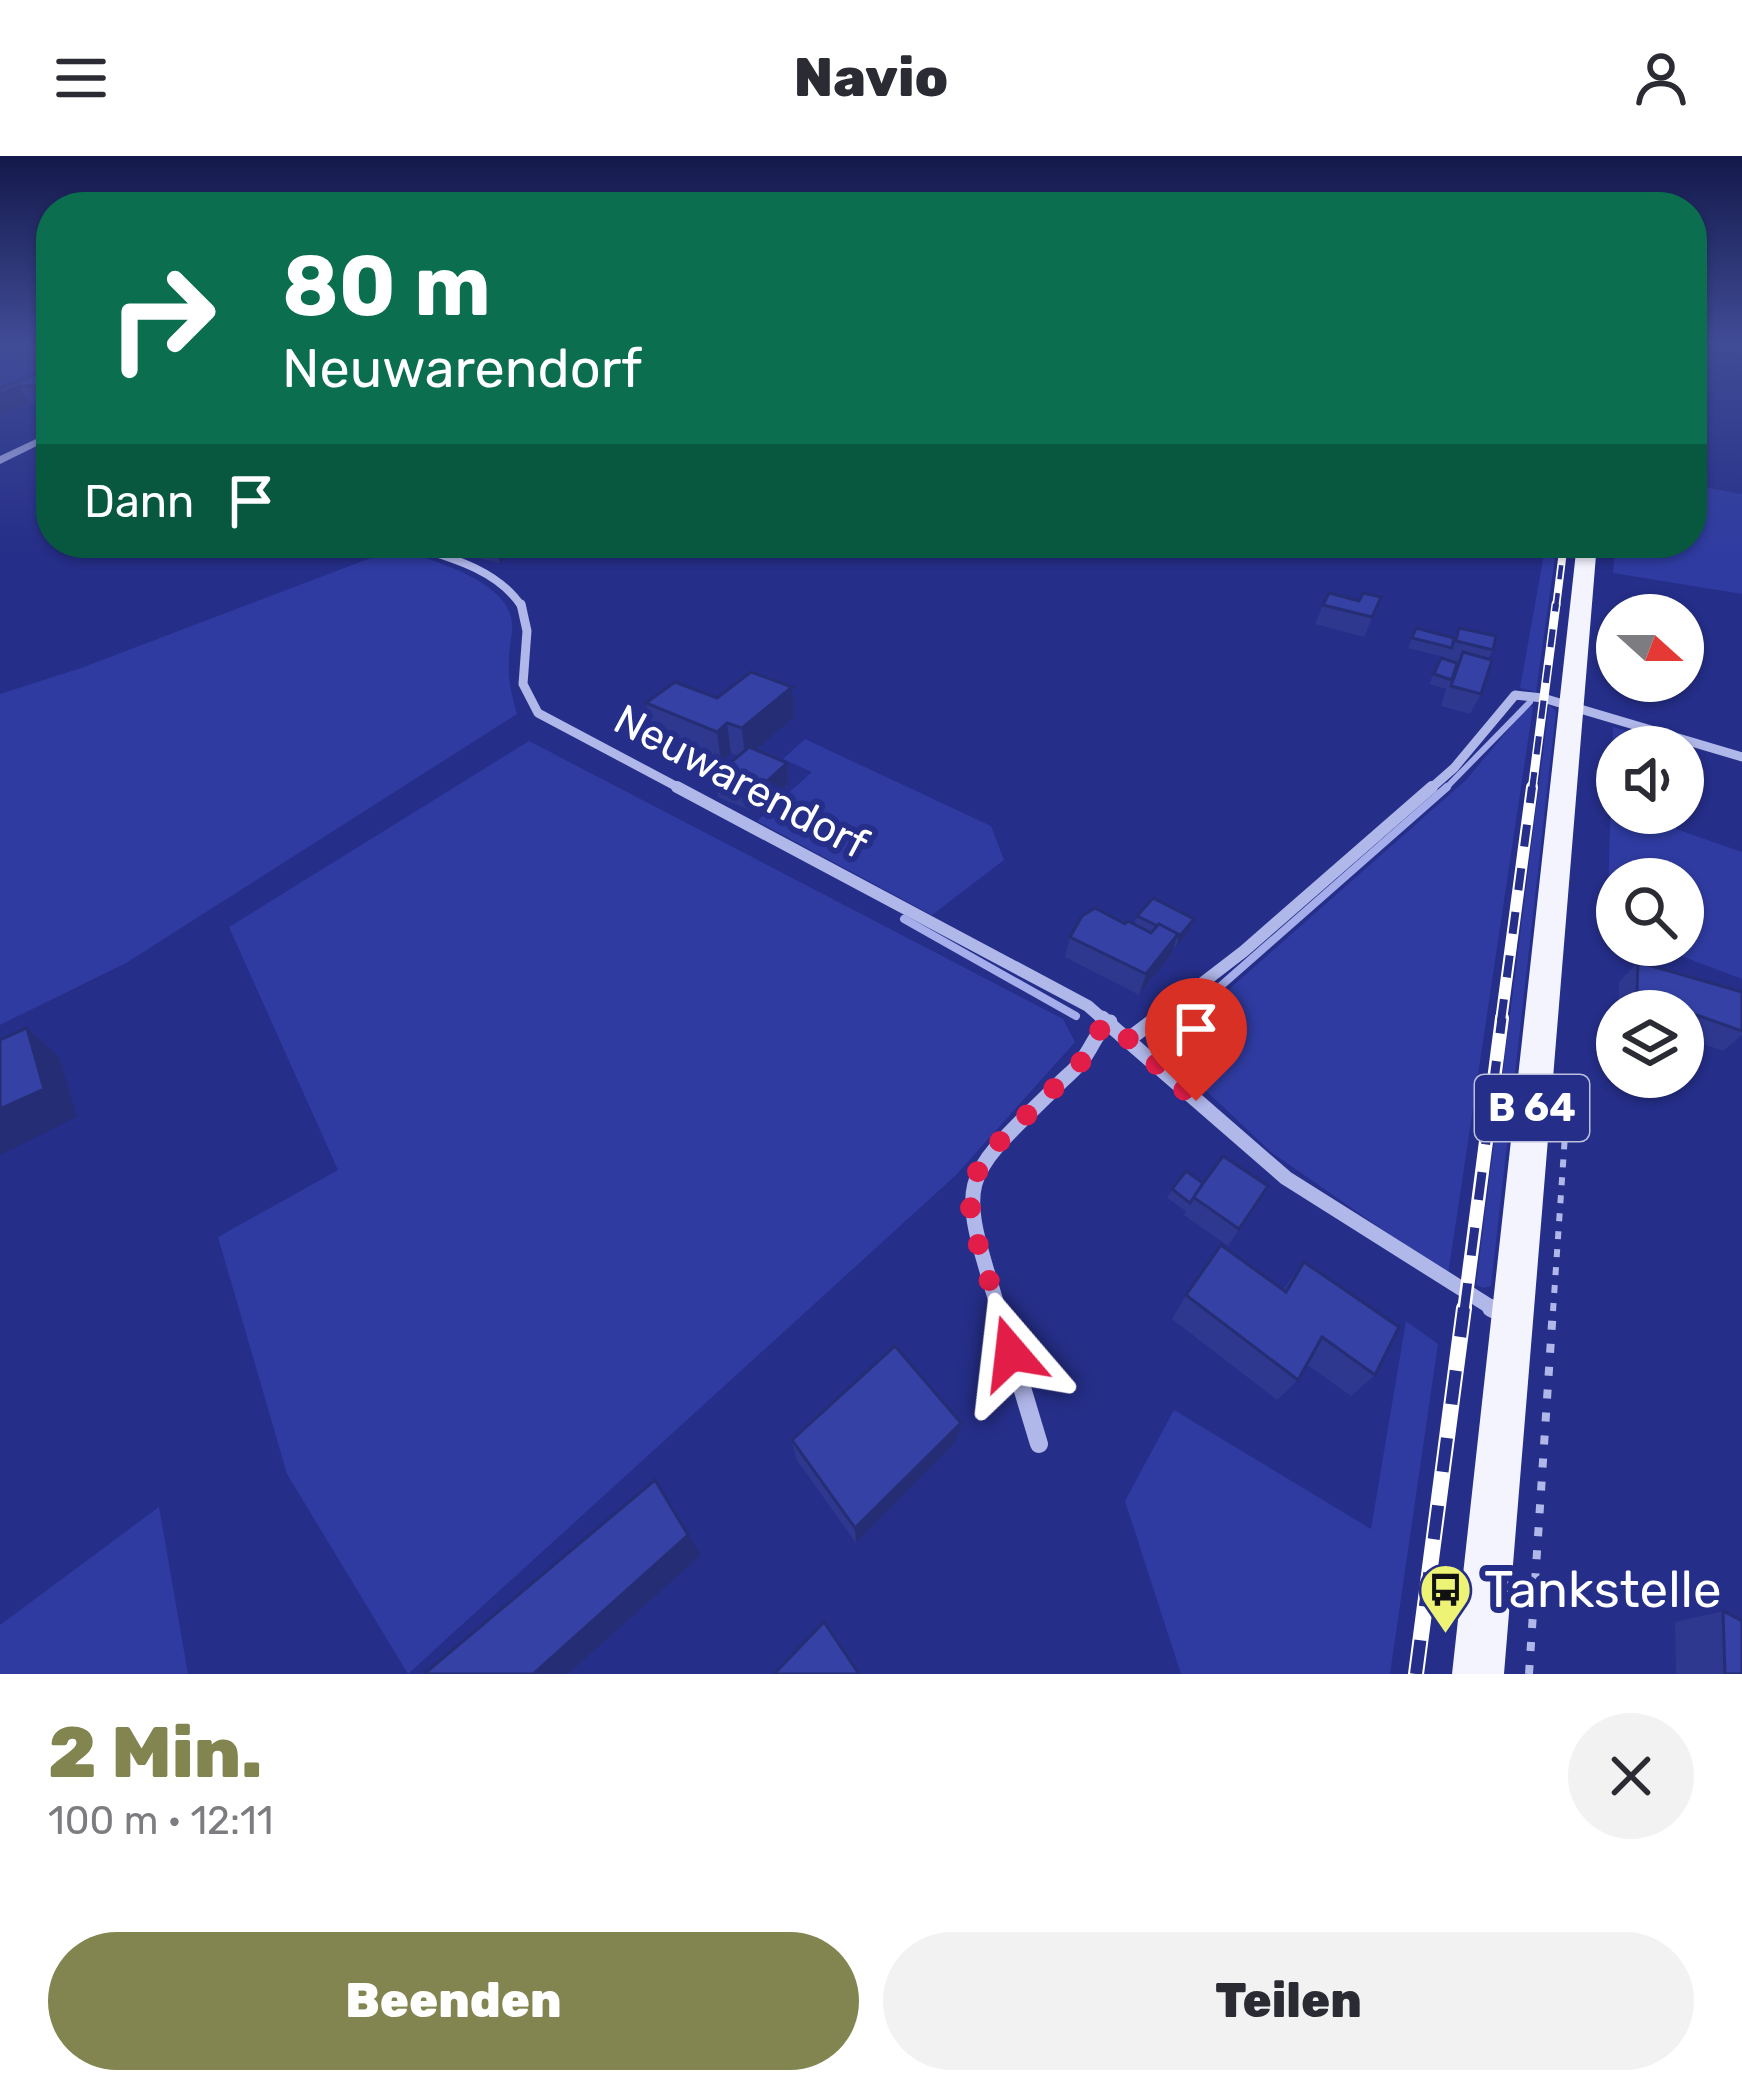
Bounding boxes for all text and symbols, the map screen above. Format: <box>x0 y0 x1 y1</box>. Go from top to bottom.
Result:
icon: menu <box>48 45 114 111</box>
icon: person <box>1628 45 1694 111</box>
text: Navio <box>794 46 948 110</box>
text: 80 m <box>282 236 491 336</box>
icon: right <box>84 240 240 396</box>
text: Neuwarendorf <box>282 337 642 401</box>
icon: arrive <box>218 468 284 534</box>
text: Dann <box>84 475 194 528</box>
north arrow <box>1596 594 1704 702</box>
map controls <box>1596 594 1704 1098</box>
street label: Neuwarendorf <box>606 694 876 870</box>
button: sound <box>1596 726 1704 834</box>
button: search <box>1596 858 1704 966</box>
pin <box>1145 978 1247 1101</box>
button: layers <box>1596 990 1704 1098</box>
icon: arrive <box>1163 996 1229 1062</box>
road number: B 64 <box>1475 1075 1589 1141</box>
position arrow <box>948 1290 1074 1416</box>
place label: Tankstelle <box>1484 1559 1722 1620</box>
bus stop icon: Tankstelle <box>1417 1561 1473 1635</box>
text: 2 Min. <box>48 1710 263 1795</box>
button: close <box>1568 1713 1694 1839</box>
text: 100 m · 12:11 <box>48 1798 273 1844</box>
button: Beenden <box>48 1932 859 2070</box>
button: Teilen <box>883 1932 1694 2070</box>

